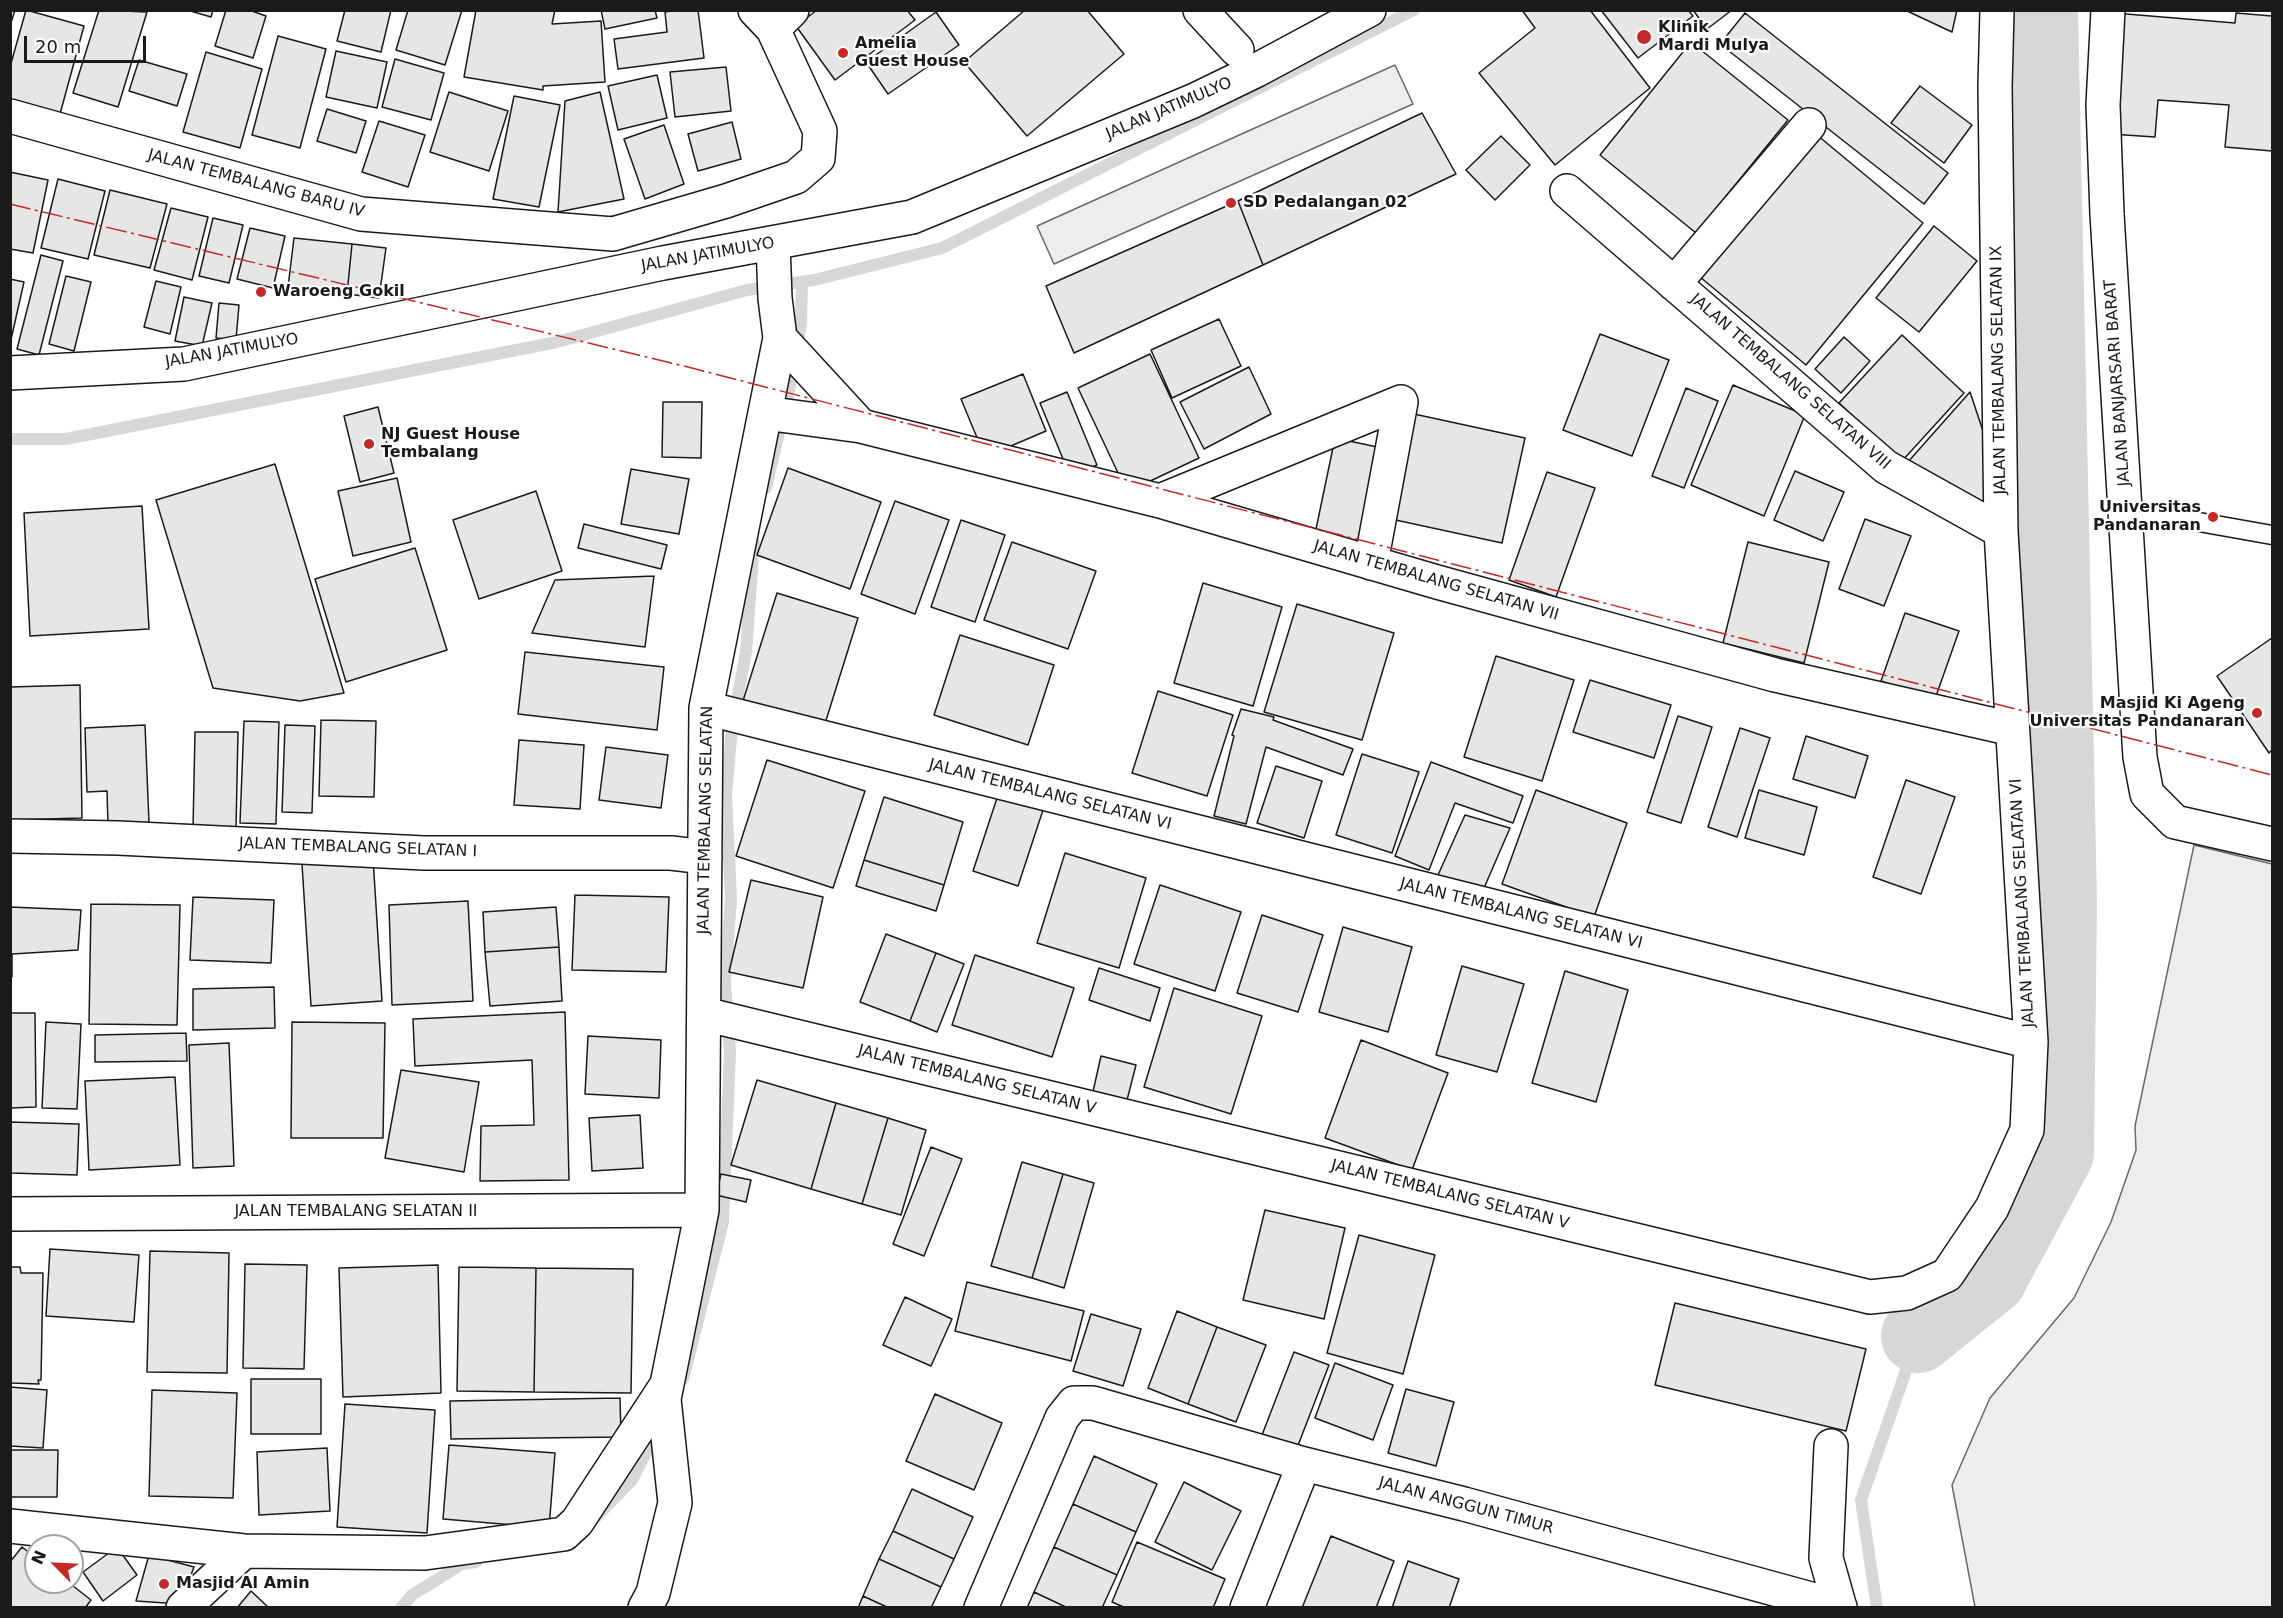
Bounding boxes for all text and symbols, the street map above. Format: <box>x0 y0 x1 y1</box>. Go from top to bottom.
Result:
place label: Klinik Mardi Mulya <box>1658 18 1769 56</box>
scale bar <box>27 24 148 62</box>
marker: Klinik Mardi Mulya <box>1635 28 1653 46</box>
place label: Amelia Guest House <box>855 34 969 72</box>
text: 20 m <box>35 36 81 57</box>
marker: Amelia Guest House <box>836 46 850 60</box>
street label: JALAN JATIMULYO <box>1103 74 1235 144</box>
street label: JALAN TEMBALANG BARU IV <box>146 146 366 222</box>
place label: SD Pedalangan 02 <box>1243 193 1407 213</box>
marker: SD Pedalangan 02 <box>1224 196 1238 210</box>
street label: JALAN JATIMULYO <box>640 234 776 276</box>
street label: JALAN TEMBALANG SELATAN IX <box>1987 245 2011 495</box>
street label: JALAN BANJARSARI BARAT <box>2101 279 2135 487</box>
place label: Waroeng Gokil <box>273 282 405 302</box>
marker: Waroeng Gokil <box>254 285 268 299</box>
street label: JALAN TEMBALANG SELATAN VIII <box>1686 290 1894 474</box>
street label: JALAN JATIMULYO <box>164 330 300 372</box>
place label: NJ Guest House Tembalang <box>381 425 520 463</box>
marker: NJ Guest House Tembalang <box>362 437 376 451</box>
place label: Universitas Pandanaran <box>2093 498 2201 536</box>
marker: Universitas Pandanaran <box>2206 510 2220 524</box>
street label: JALAN TEMBALANG SELATAN VII <box>1311 537 1561 625</box>
place label: Masjid Ki Ageng Universitas Pandanaran <box>2029 694 2245 732</box>
street label: JALAN TEMBALANG SELATAN <box>694 706 718 934</box>
marker: Masjid Ki Ageng Universitas Pandanaran <box>2250 706 2264 720</box>
street label: JALAN TEMBALANG SELATAN VI <box>927 756 1173 834</box>
street label: JALAN TEMBALANG SELATAN VI <box>2007 778 2039 1028</box>
street label: JALAN TEMBALANG SELATAN I <box>239 834 477 862</box>
street label: JALAN TEMBALANG SELATAN VI <box>1398 875 1644 953</box>
street label: JALAN TEMBALANG SELATAN V <box>856 1041 1098 1119</box>
street label: JALAN TEMBALANG SELATAN V <box>1329 1156 1571 1234</box>
street label: JALAN TEMBALANG SELATAN II <box>234 1202 478 1222</box>
street label: JALAN ANGGUN TIMUR <box>1376 1473 1556 1539</box>
north arrow <box>24 1534 84 1594</box>
text: N <box>28 1547 50 1567</box>
place label: Masjid Al Amin <box>176 1574 310 1594</box>
marker: Masjid Al Amin <box>157 1577 171 1591</box>

